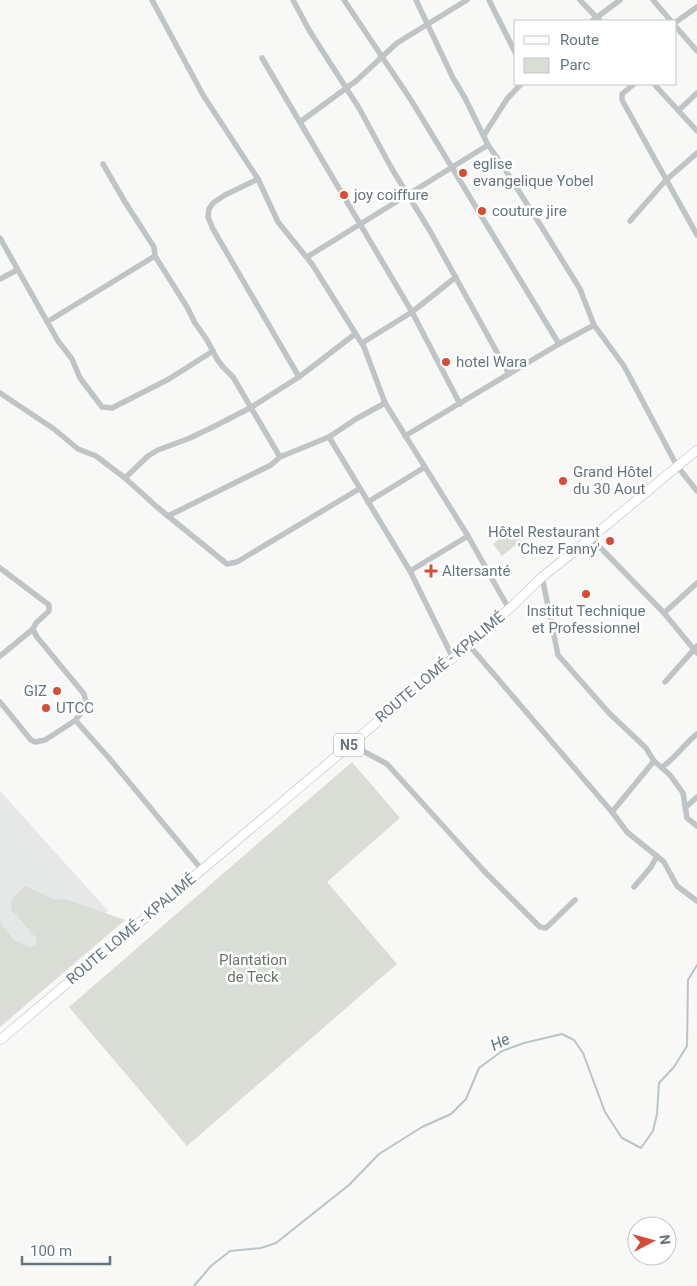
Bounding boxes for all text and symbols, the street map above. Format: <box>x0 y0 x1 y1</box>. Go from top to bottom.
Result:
legend <box>514 20 677 85</box>
text: Route <box>560 31 599 49</box>
text: Parc <box>560 56 590 74</box>
place label: eglise evangelique Yobel <box>473 155 594 190</box>
marker: eglise evangelique Yobel <box>457 167 469 179</box>
place label: joy coiffure <box>353 186 429 204</box>
marker: joy coiffure <box>338 189 350 201</box>
place label: couture jire <box>492 202 567 220</box>
marker: couture jire <box>476 205 488 217</box>
place label: hotel Wara <box>456 353 527 371</box>
marker: hotel Wara <box>440 356 452 368</box>
place label: Grand Hôtel du 30 Aout <box>573 463 652 498</box>
marker: Grand Hôtel du 30 Aout <box>557 475 569 487</box>
place label: Hôtel Restaurant 'Chez Fanny' <box>488 523 600 558</box>
marker: Hôtel Restaurant 'Chez Fanny' <box>604 535 616 547</box>
place label: Altersanté <box>442 562 510 580</box>
marker: Altersanté <box>424 564 438 578</box>
marker: Institut Technique et Professionnel <box>580 588 592 600</box>
place label: Institut Technique et Professionnel <box>526 602 646 637</box>
street label: ROUTE LOMÉ - KPALIMÉ <box>372 607 509 726</box>
place label: GIZ <box>24 682 47 700</box>
marker: GIZ <box>51 685 63 697</box>
place label: UTCC <box>56 699 94 717</box>
marker: UTCC <box>40 702 52 714</box>
road number: N5 <box>334 734 364 756</box>
street label: ROUTE LOMÉ - KPALIMÉ <box>63 869 200 988</box>
park label: Plantation de Teck <box>219 951 287 986</box>
water label: He <box>487 1029 513 1055</box>
north arrow <box>627 1216 677 1266</box>
scale bar <box>22 1234 110 1266</box>
text: N <box>656 1234 673 1245</box>
text: 100 m <box>30 1242 72 1260</box>

